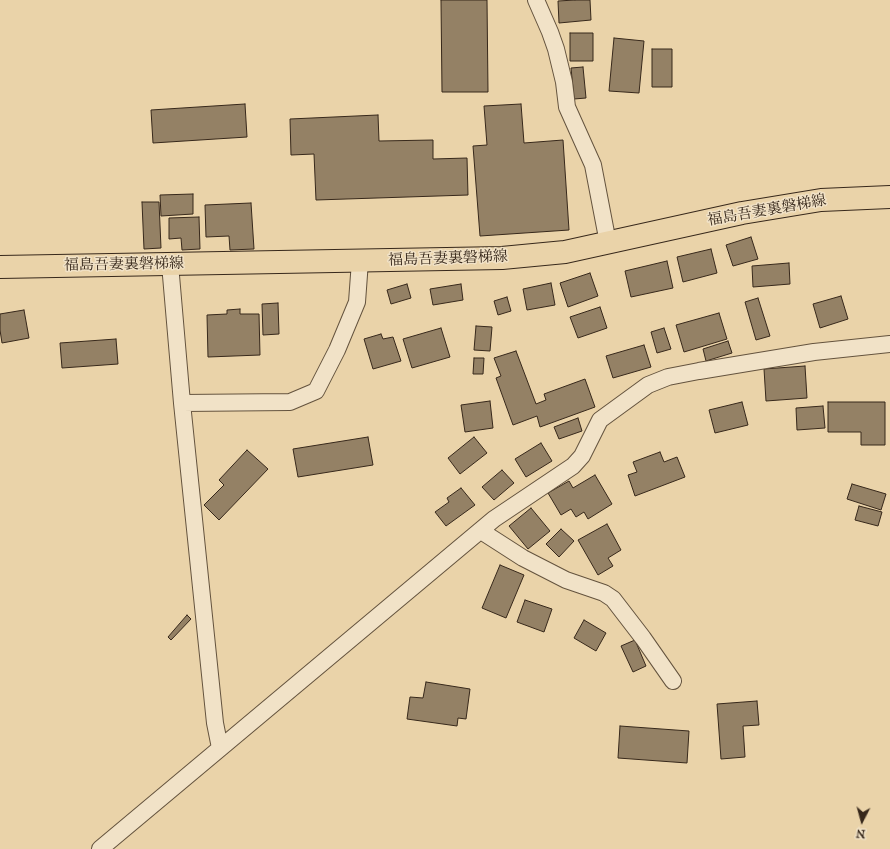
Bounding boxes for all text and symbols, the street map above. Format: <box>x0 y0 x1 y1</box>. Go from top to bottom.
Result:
street label: 福島吾妻裏磐梯線 <box>706 192 828 230</box>
street label: 福島吾妻裏磐梯線 <box>388 248 508 270</box>
street label: 福島吾妻裏磐梯線 <box>64 255 184 275</box>
north arrow <box>842 801 882 841</box>
text: N <box>855 826 866 840</box>

